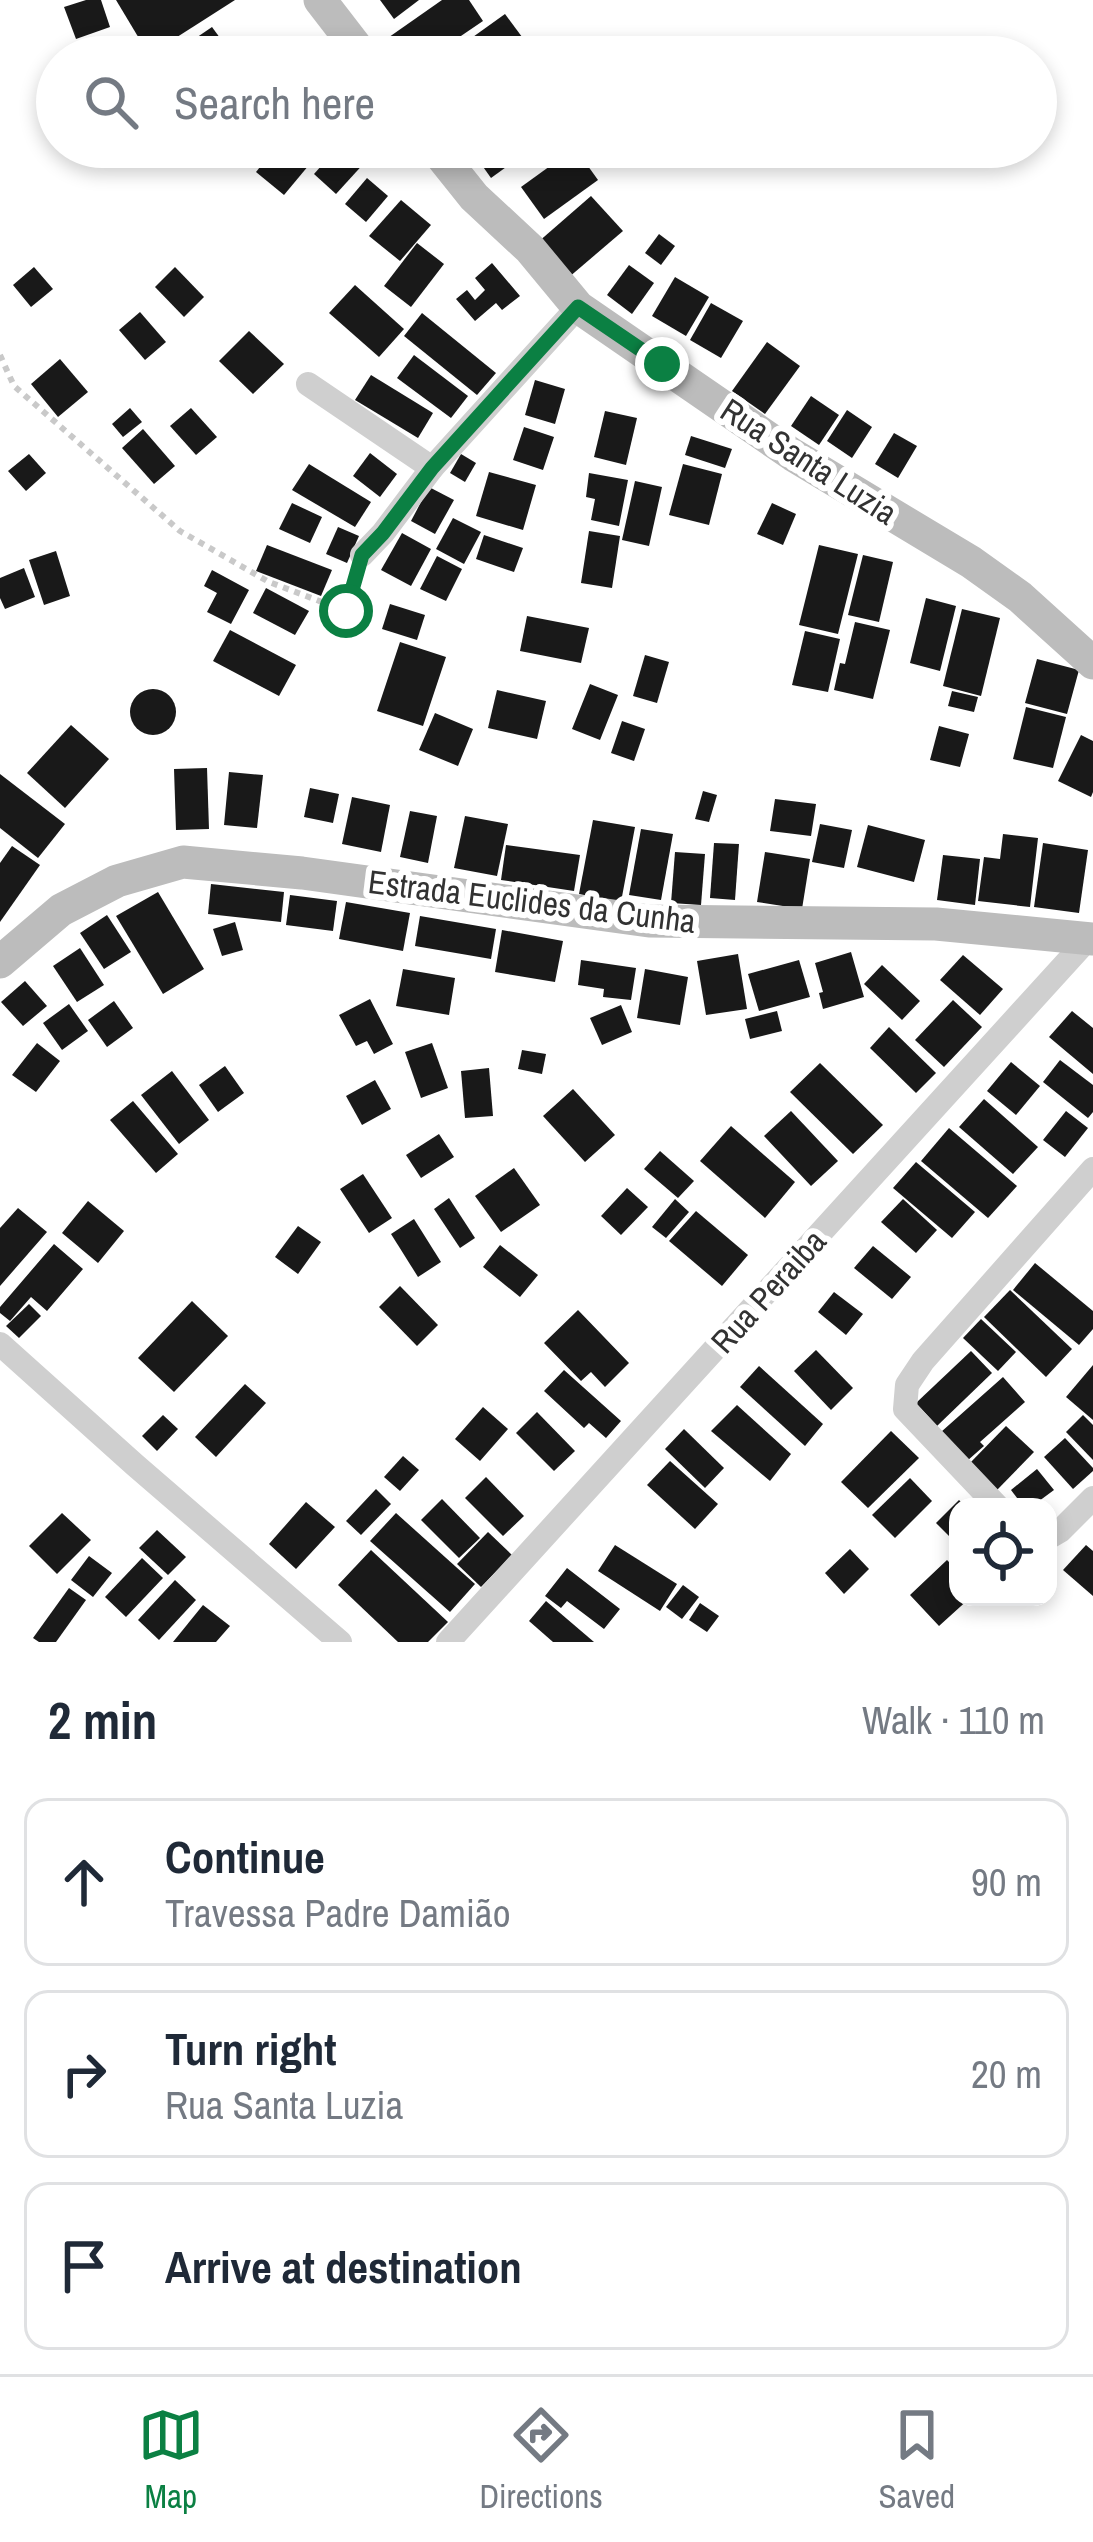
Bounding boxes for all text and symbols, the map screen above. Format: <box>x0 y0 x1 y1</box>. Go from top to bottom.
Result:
search box <box>36 36 1057 168</box>
icon: search <box>78 69 144 135</box>
text: Search here <box>174 72 375 133</box>
route end <box>635 337 689 391</box>
street label: Rua Santa Luzia <box>712 388 906 534</box>
route start <box>319 584 373 638</box>
street label: Estrada Euclides da Cunha <box>366 859 698 943</box>
street label: Rua Peraiba <box>701 1220 835 1362</box>
map controls <box>949 1498 1057 1606</box>
button: locate <box>949 1498 1057 1606</box>
text: 2 min <box>48 1686 157 1755</box>
text: Walk · 110 m <box>862 1694 1045 1746</box>
text: Continue <box>165 1826 325 1887</box>
icon: ahead <box>51 1849 117 1915</box>
text: 90 m <box>971 1856 1042 1908</box>
text: Travessa Padre Damião <box>165 1887 510 1939</box>
text: Turn right <box>165 2018 337 2079</box>
icon: right <box>51 2041 117 2107</box>
text: 20 m <box>971 2048 1042 2100</box>
text: Rua Santa Luzia <box>165 2079 403 2131</box>
icon: arrive <box>51 2233 117 2299</box>
text: Arrive at destination <box>165 2236 522 2297</box>
tab: Map <box>138 2402 204 2518</box>
tab: Directions <box>479 2402 603 2518</box>
tab: Saved <box>878 2402 955 2518</box>

